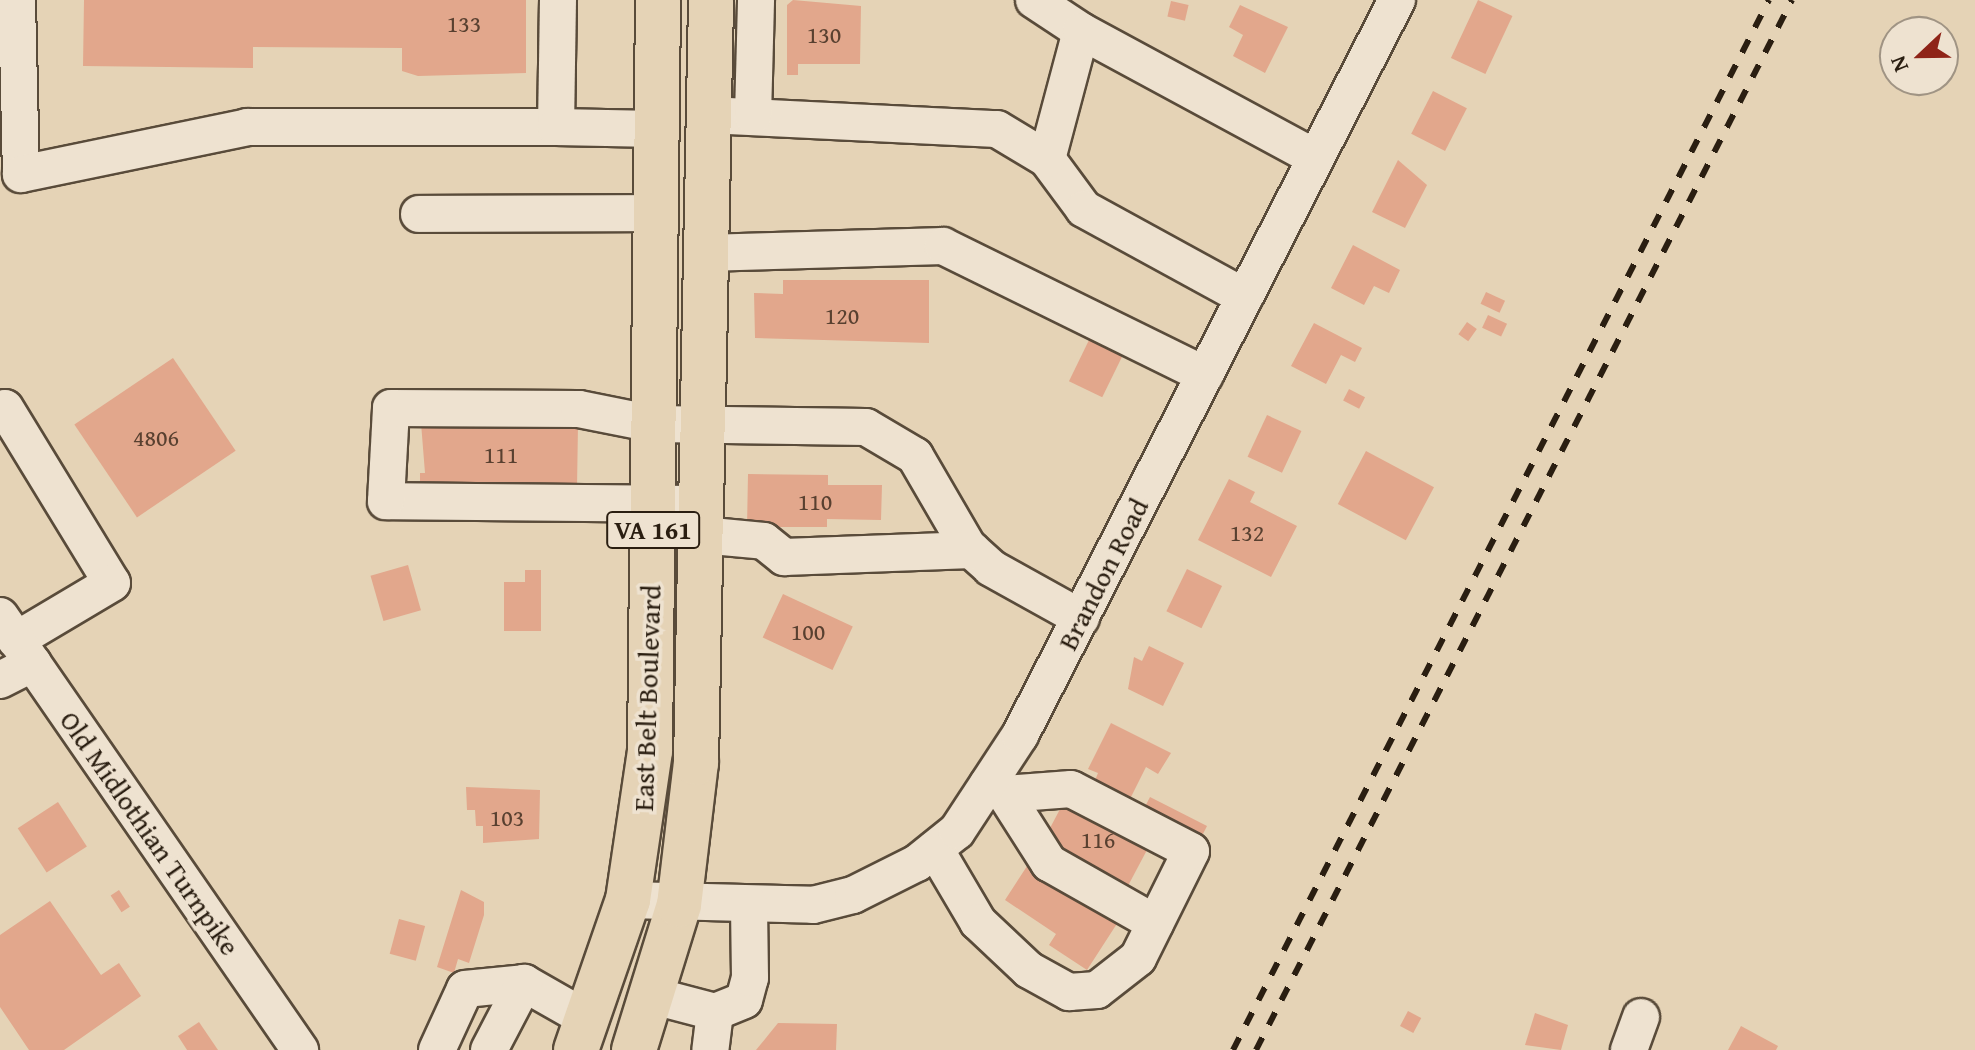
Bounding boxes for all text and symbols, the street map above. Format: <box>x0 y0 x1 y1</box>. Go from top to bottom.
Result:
house number: 133 <box>447 10 481 38</box>
north arrow <box>1879 16 1959 96</box>
house number: 130 <box>807 21 841 49</box>
text: N <box>1881 51 1916 77</box>
house number: 120 <box>825 302 859 330</box>
house number: 4806 <box>133 424 179 452</box>
house number: 111 <box>484 441 518 469</box>
house number: 110 <box>798 488 832 516</box>
street label: Brandon Road <box>1050 493 1156 655</box>
road number: VA 161 <box>605 508 701 552</box>
house number: 132 <box>1230 519 1264 547</box>
street label: East Belt Boulevard <box>626 584 668 812</box>
house number: 100 <box>791 618 825 646</box>
street label: Old Midlothian Turnpike <box>53 704 247 962</box>
house number: 103 <box>490 804 524 832</box>
house number: 116 <box>1081 826 1115 854</box>

